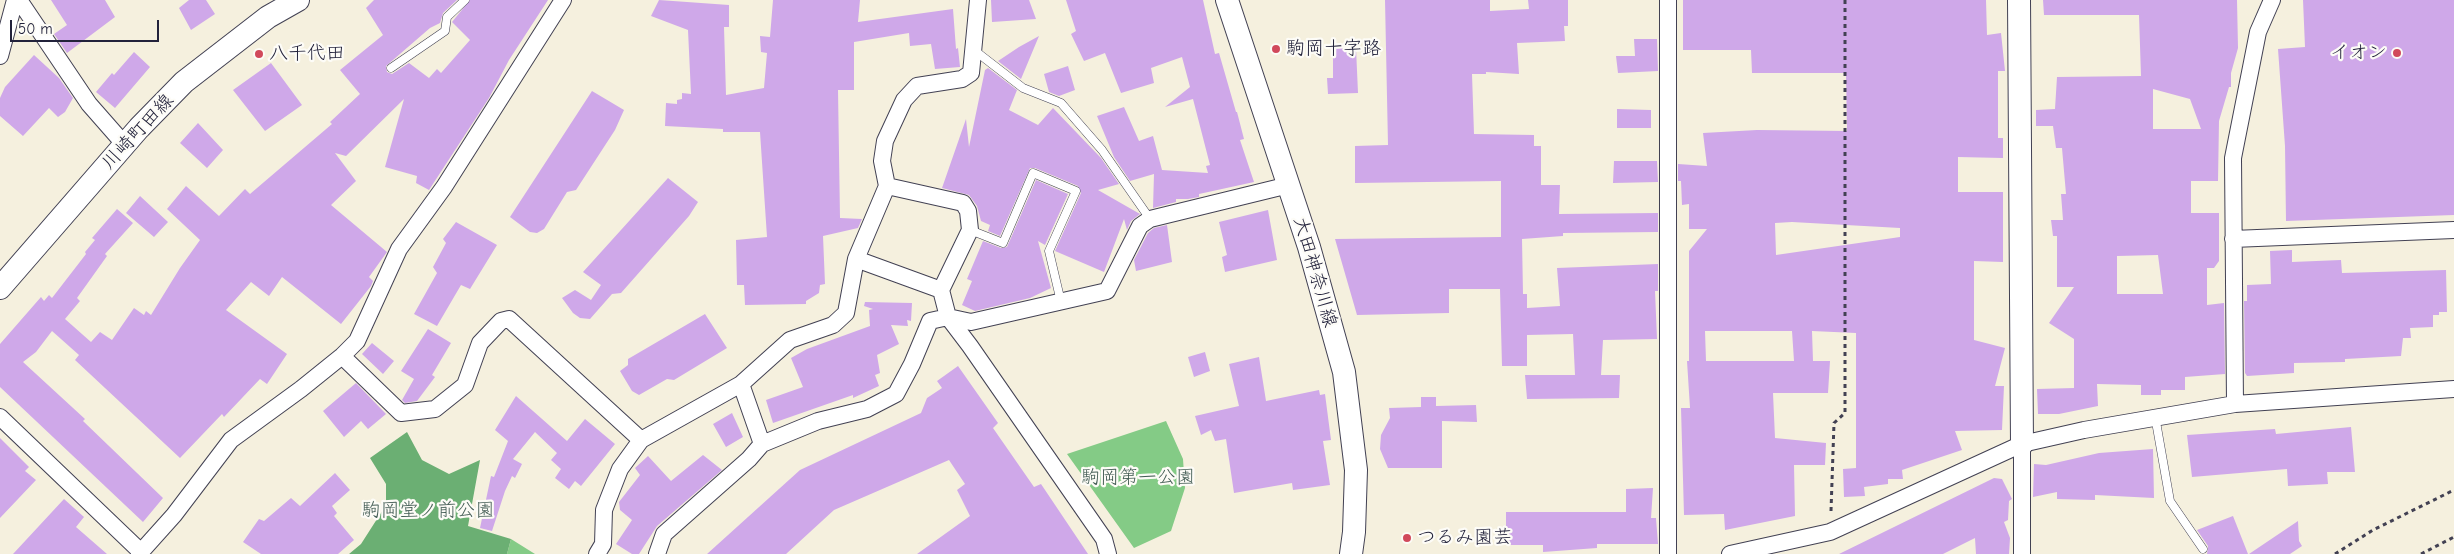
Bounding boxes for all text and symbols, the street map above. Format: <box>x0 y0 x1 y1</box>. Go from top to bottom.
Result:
scale bar <box>12 10 161 42</box>
text: 50 m <box>18 20 53 38</box>
place label: 駒岡十字路 <box>1286 38 1381 60</box>
place label: イオン <box>2330 42 2387 64</box>
place label: 八千代田 <box>269 43 345 65</box>
marker: 駒岡十字路 <box>1270 43 1282 55</box>
marker: イオン <box>2391 47 2403 59</box>
marker: 八千代田 <box>253 48 265 60</box>
street label: 川崎町田線 <box>97 89 179 175</box>
street label: 大田神奈川線 <box>1288 214 1342 330</box>
park label: 駒岡第一公園 <box>1081 467 1195 489</box>
park label: 駒岡堂ノ前公園 <box>362 500 494 522</box>
place label: つるみ園芸 <box>1417 527 1512 549</box>
marker: つるみ園芸 <box>1401 532 1413 544</box>

